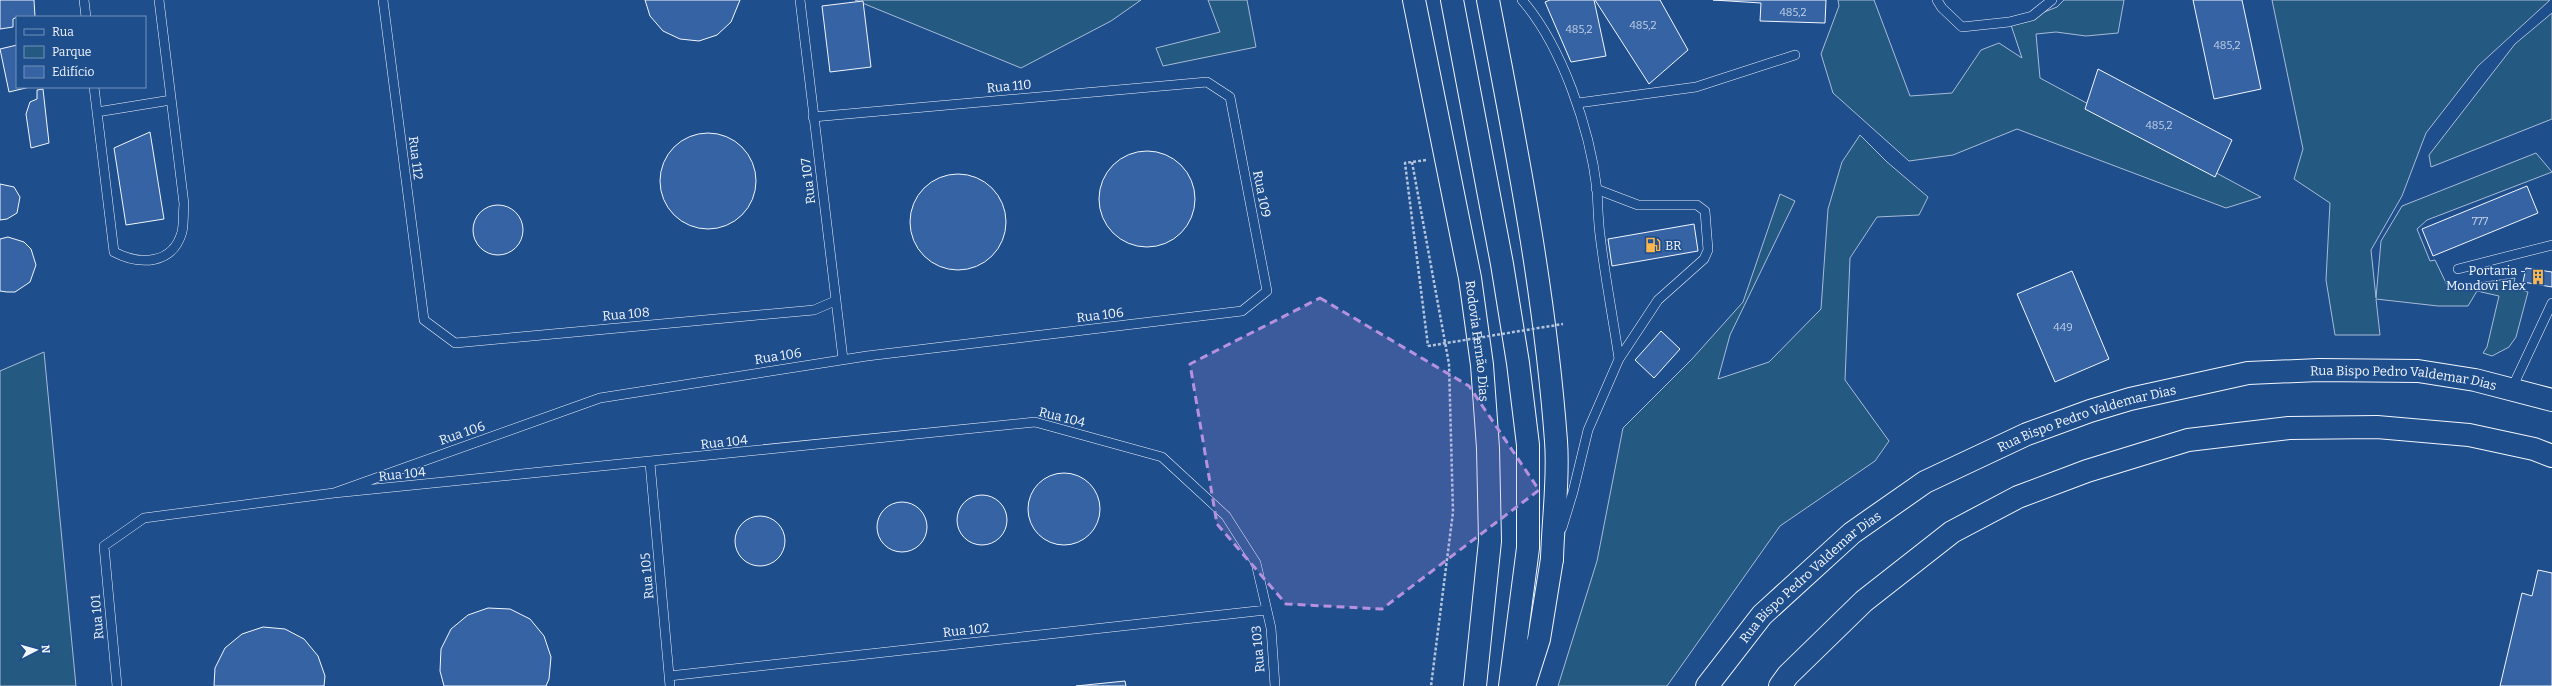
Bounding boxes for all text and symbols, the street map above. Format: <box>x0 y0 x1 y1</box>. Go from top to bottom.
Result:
house number: 485,2 <box>1779 6 1807 19</box>
legend <box>16 16 146 88</box>
house number: 485,2 <box>1629 19 1657 32</box>
house number: 485,2 <box>1565 23 1593 36</box>
text: Rua <box>52 25 74 39</box>
house number: 485,2 <box>2213 39 2241 52</box>
text: Parque <box>52 45 91 59</box>
text: Edifício <box>52 65 94 79</box>
street label: Rua 110 <box>986 77 1032 95</box>
house number: 485,2 <box>2145 119 2173 132</box>
street label: Rua 112 <box>406 135 426 181</box>
street label: Rua 107 <box>798 157 818 205</box>
street label: Rua 109 <box>1250 169 1274 219</box>
house number: 777 <box>2472 215 2489 228</box>
fuel station icon: BR <box>1644 236 1662 254</box>
place label: BR <box>1665 238 1682 253</box>
place label: Portaria - Mondovi Flex <box>2446 263 2526 293</box>
building icon: Portaria - Mondovi Flex <box>2529 268 2547 286</box>
street label: Rodovia Fernão Dias <box>1463 279 1492 402</box>
street label: Rua 108 <box>602 304 650 324</box>
street label: Rua 106 <box>1076 305 1125 325</box>
house number: 449 <box>2053 321 2073 334</box>
street label: Rua 106 <box>753 345 803 367</box>
street label: Rua Bispo Pedro Valdemar Dias <box>2310 362 2498 393</box>
street label: Rua Bispo Pedro Valdemar Dias <box>1995 382 2177 455</box>
street label: Rua 104 <box>1037 404 1087 430</box>
street label: Rua 106 <box>437 418 487 448</box>
street label: Rua 104 <box>700 432 749 452</box>
street label: Rua 104 <box>378 464 427 484</box>
street label: Rua Bispo Pedro Valdemar Dias <box>1736 508 1884 645</box>
street label: Rua 105 <box>637 552 657 600</box>
street label: Rua 101 <box>88 593 106 640</box>
street label: Rua 102 <box>942 620 990 640</box>
street label: Rua 103 <box>1248 625 1268 673</box>
north arrow <box>16 630 56 670</box>
text: N <box>39 644 52 654</box>

